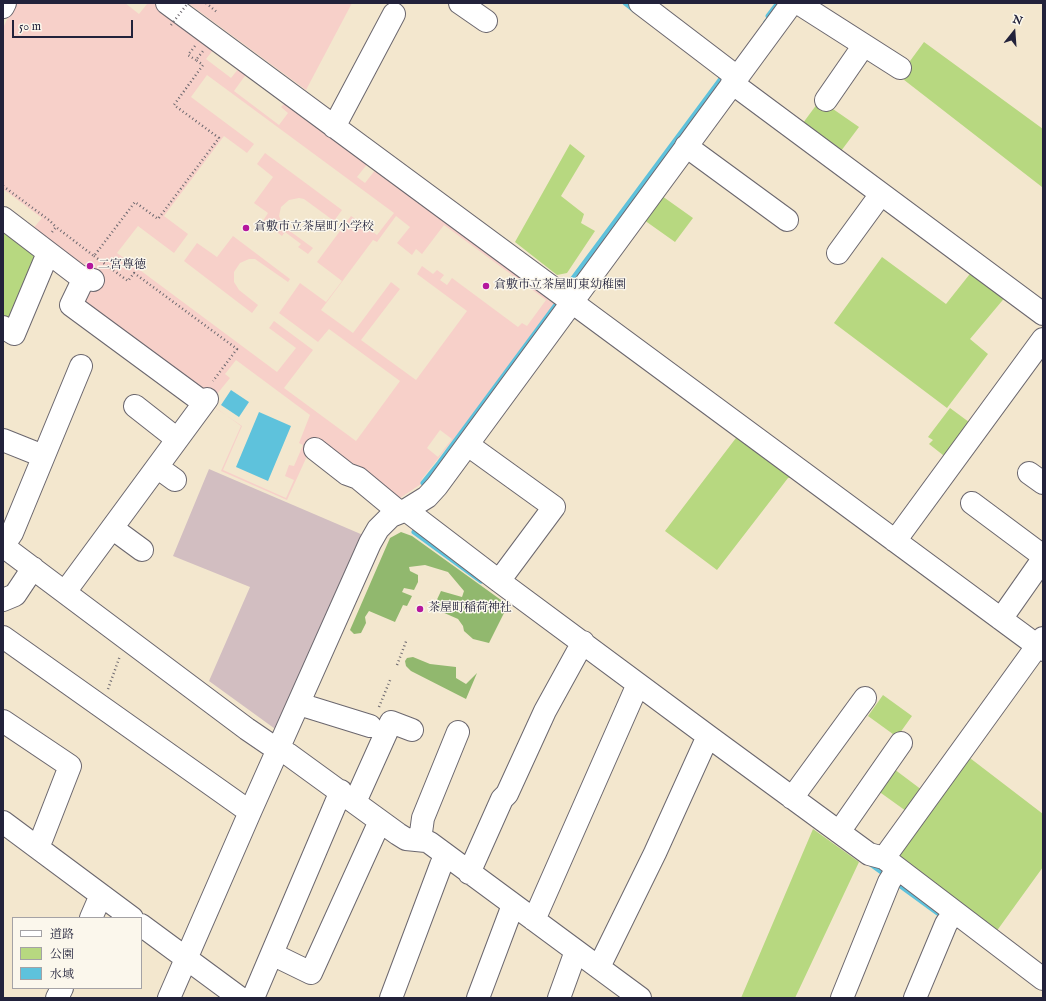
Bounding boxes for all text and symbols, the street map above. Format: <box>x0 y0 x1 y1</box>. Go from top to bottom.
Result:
scale bar <box>14 12 135 38</box>
north arrow <box>994 12 1034 52</box>
text: N <box>1011 12 1024 29</box>
text: 50 m <box>19 19 41 34</box>
place label: 倉敷市立茶屋町小学校 <box>254 221 374 235</box>
marker: 倉敷市立茶屋町小学校 <box>241 223 251 233</box>
place label: 二宮尊徳 <box>98 259 146 273</box>
marker: 二宮尊徳 <box>85 261 95 271</box>
place label: 倉敷市立茶屋町東幼稚園 <box>494 279 626 293</box>
marker: 倉敷市立茶屋町東幼稚園 <box>481 281 491 291</box>
place label: 茶屋町稲荷神社 <box>428 602 512 616</box>
marker: 茶屋町稲荷神社 <box>415 604 425 614</box>
legend <box>12 917 142 989</box>
text: 道路 <box>50 927 74 942</box>
text: 公園 <box>50 947 74 962</box>
text: 水域 <box>50 967 74 982</box>

